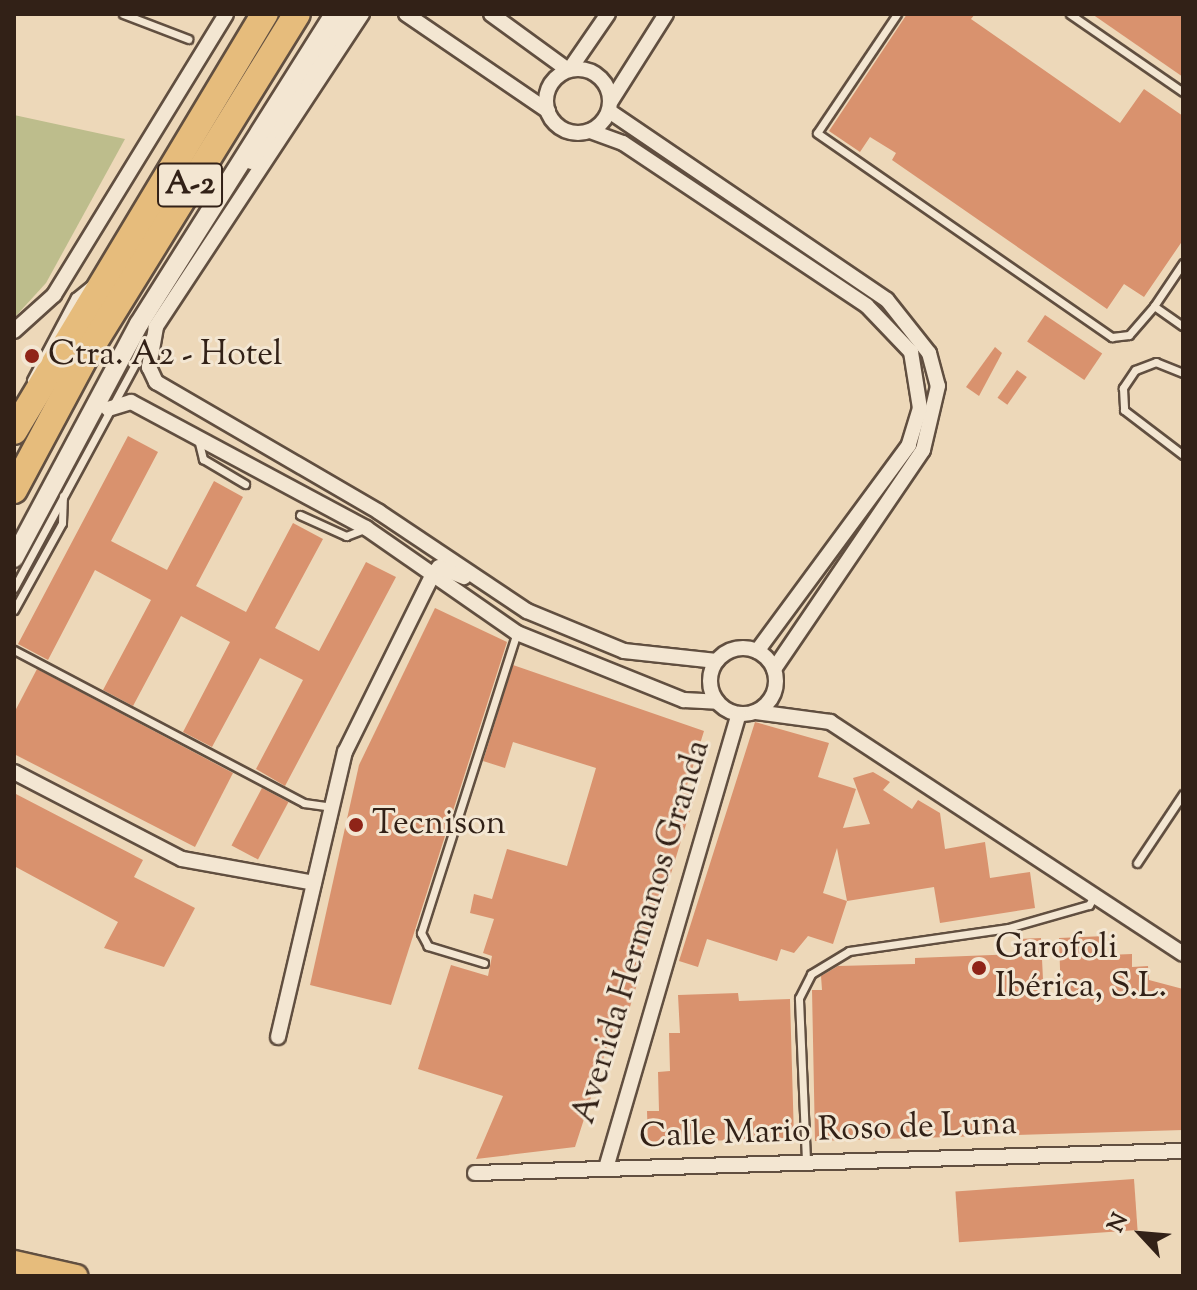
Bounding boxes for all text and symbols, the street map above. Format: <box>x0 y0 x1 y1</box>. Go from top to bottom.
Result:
road number: A-2 <box>156 157 224 213</box>
place label: Ctra. A2 - Hotel <box>48 336 282 376</box>
marker: Ctra. A2 - Hotel <box>23 347 41 365</box>
street label: Avenida Hermanos Granda <box>564 735 720 1129</box>
place label: Tecnison <box>372 805 506 845</box>
marker: Tecnison <box>347 816 365 834</box>
place label: Garofoli Ibérica, S.L. <box>995 928 1167 1008</box>
marker: Garofoli Ibérica, S.L. <box>970 959 988 977</box>
street label: Calle Mario Roso de Luna <box>638 1104 1018 1158</box>
north arrow <box>1101 1194 1181 1274</box>
text: N <box>1101 1209 1138 1238</box>

